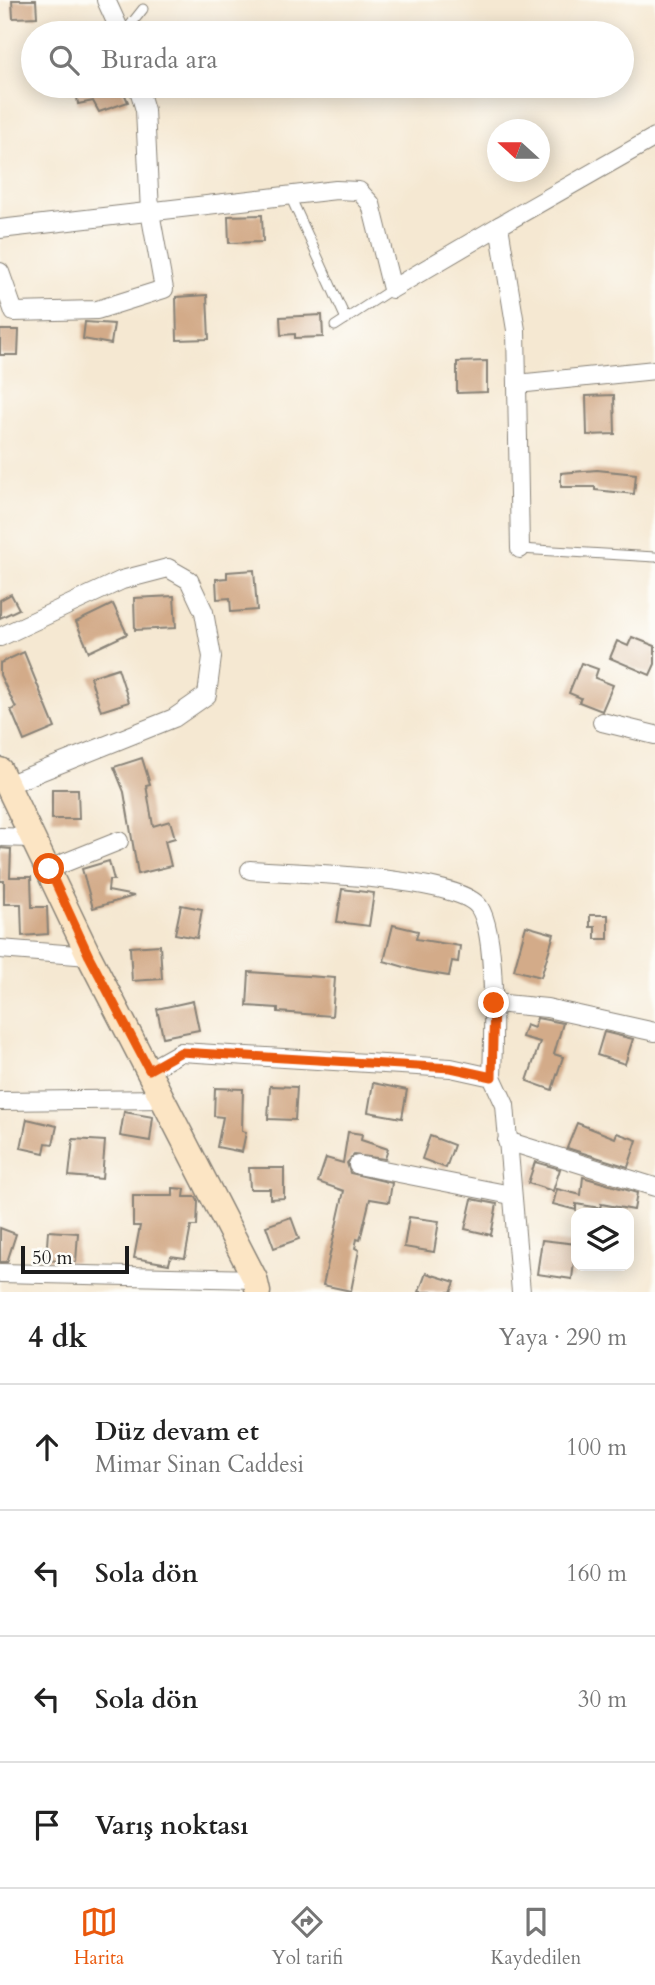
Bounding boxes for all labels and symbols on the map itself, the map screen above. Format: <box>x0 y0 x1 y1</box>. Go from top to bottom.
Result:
north arrow <box>487 119 550 182</box>
route start <box>33 853 64 884</box>
route end <box>478 987 509 1018</box>
scale bar <box>21 1243 130 1275</box>

